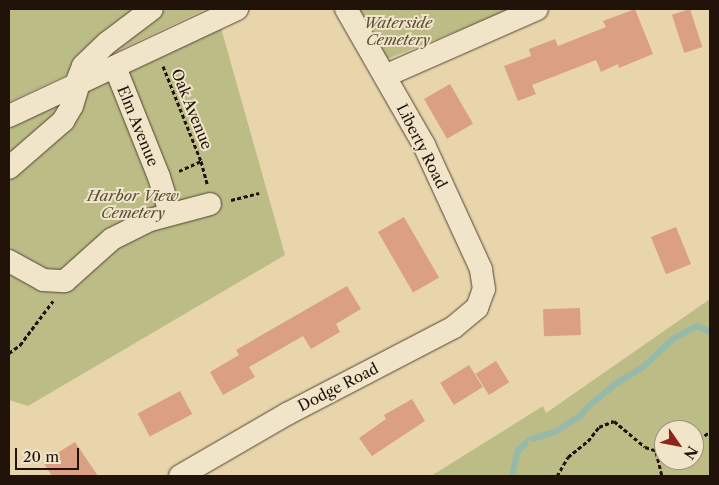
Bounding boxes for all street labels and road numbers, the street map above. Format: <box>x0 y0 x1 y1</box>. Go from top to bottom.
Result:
street label: Oak Avenue <box>167 66 217 152</box>
street label: Elm Avenue <box>114 83 162 169</box>
street label: Liberty Road <box>393 101 451 191</box>
street label: Dodge Road <box>295 359 381 415</box>

